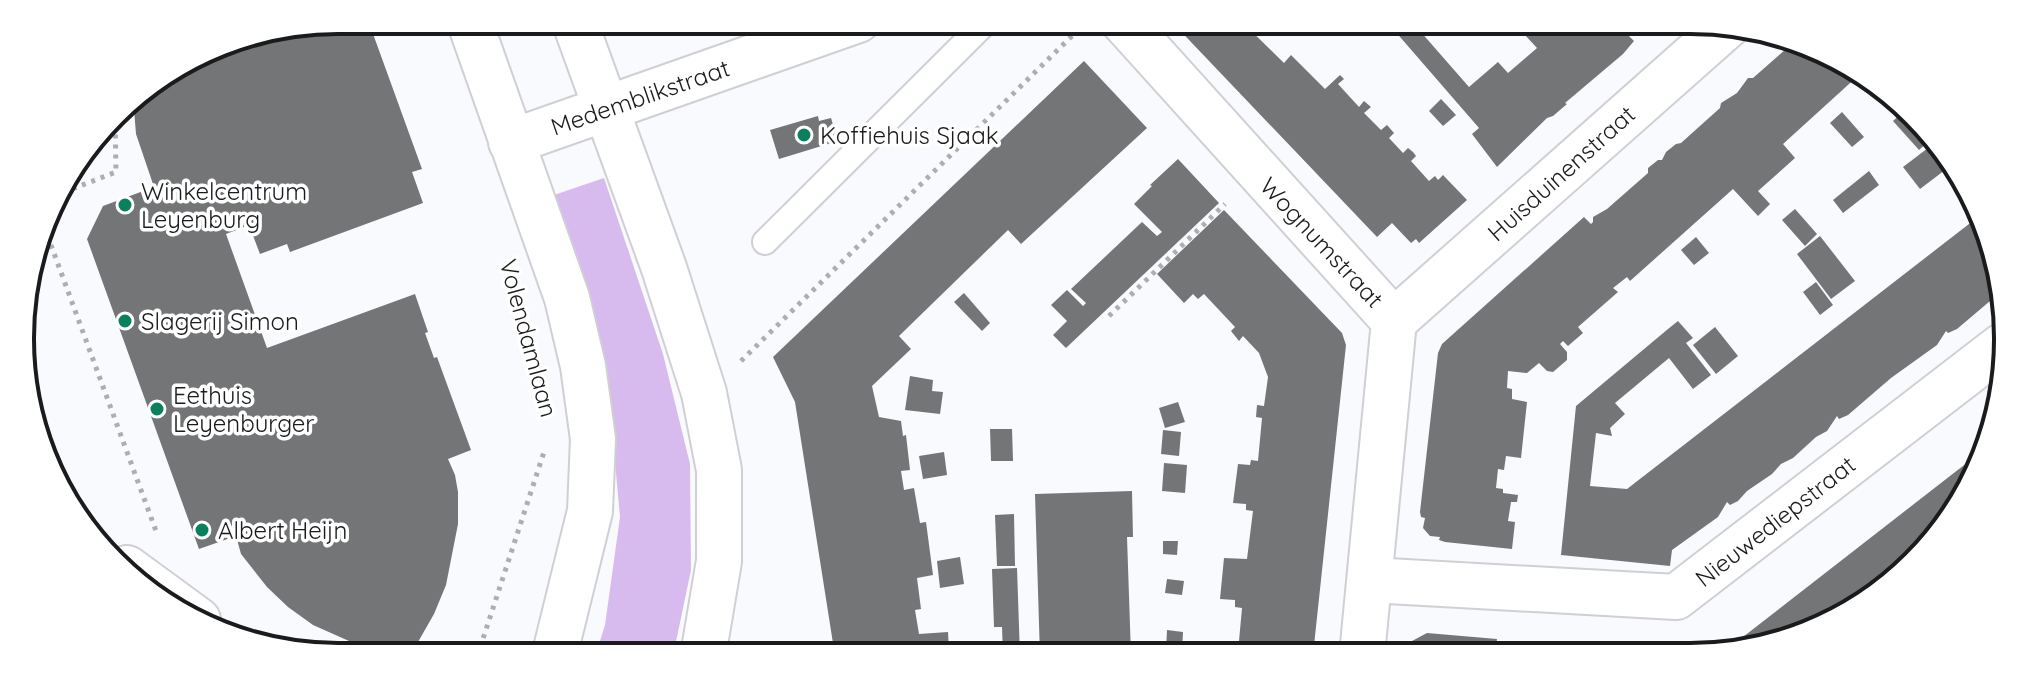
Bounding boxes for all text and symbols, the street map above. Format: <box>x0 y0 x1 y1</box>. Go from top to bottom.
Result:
street label: Medemblikstraat <box>547 52 733 142</box>
street label: Huisduinenstraat <box>1481 99 1641 247</box>
place label: Koffiehuis Sjaak <box>820 120 999 150</box>
marker: Koffiehuis Sjaak <box>795 126 813 144</box>
street label: Wognumstraat <box>1254 171 1390 313</box>
place label: Winkelcentrum Leyenburg <box>141 176 307 234</box>
marker: Winkelcentrum Leyenburg <box>116 196 134 214</box>
street label: Volendamlaan <box>494 256 564 420</box>
place label: Slagerij Simon <box>141 306 299 336</box>
marker: Slagerij Simon <box>116 312 134 330</box>
place label: Eethuis Leyenburger <box>173 380 315 438</box>
marker: Eethuis Leyenburger <box>148 400 166 418</box>
street label: Nieuwediepstraat <box>1689 449 1861 593</box>
place label: Albert Heijn <box>218 515 347 545</box>
marker: Albert Heijn <box>193 521 211 539</box>

